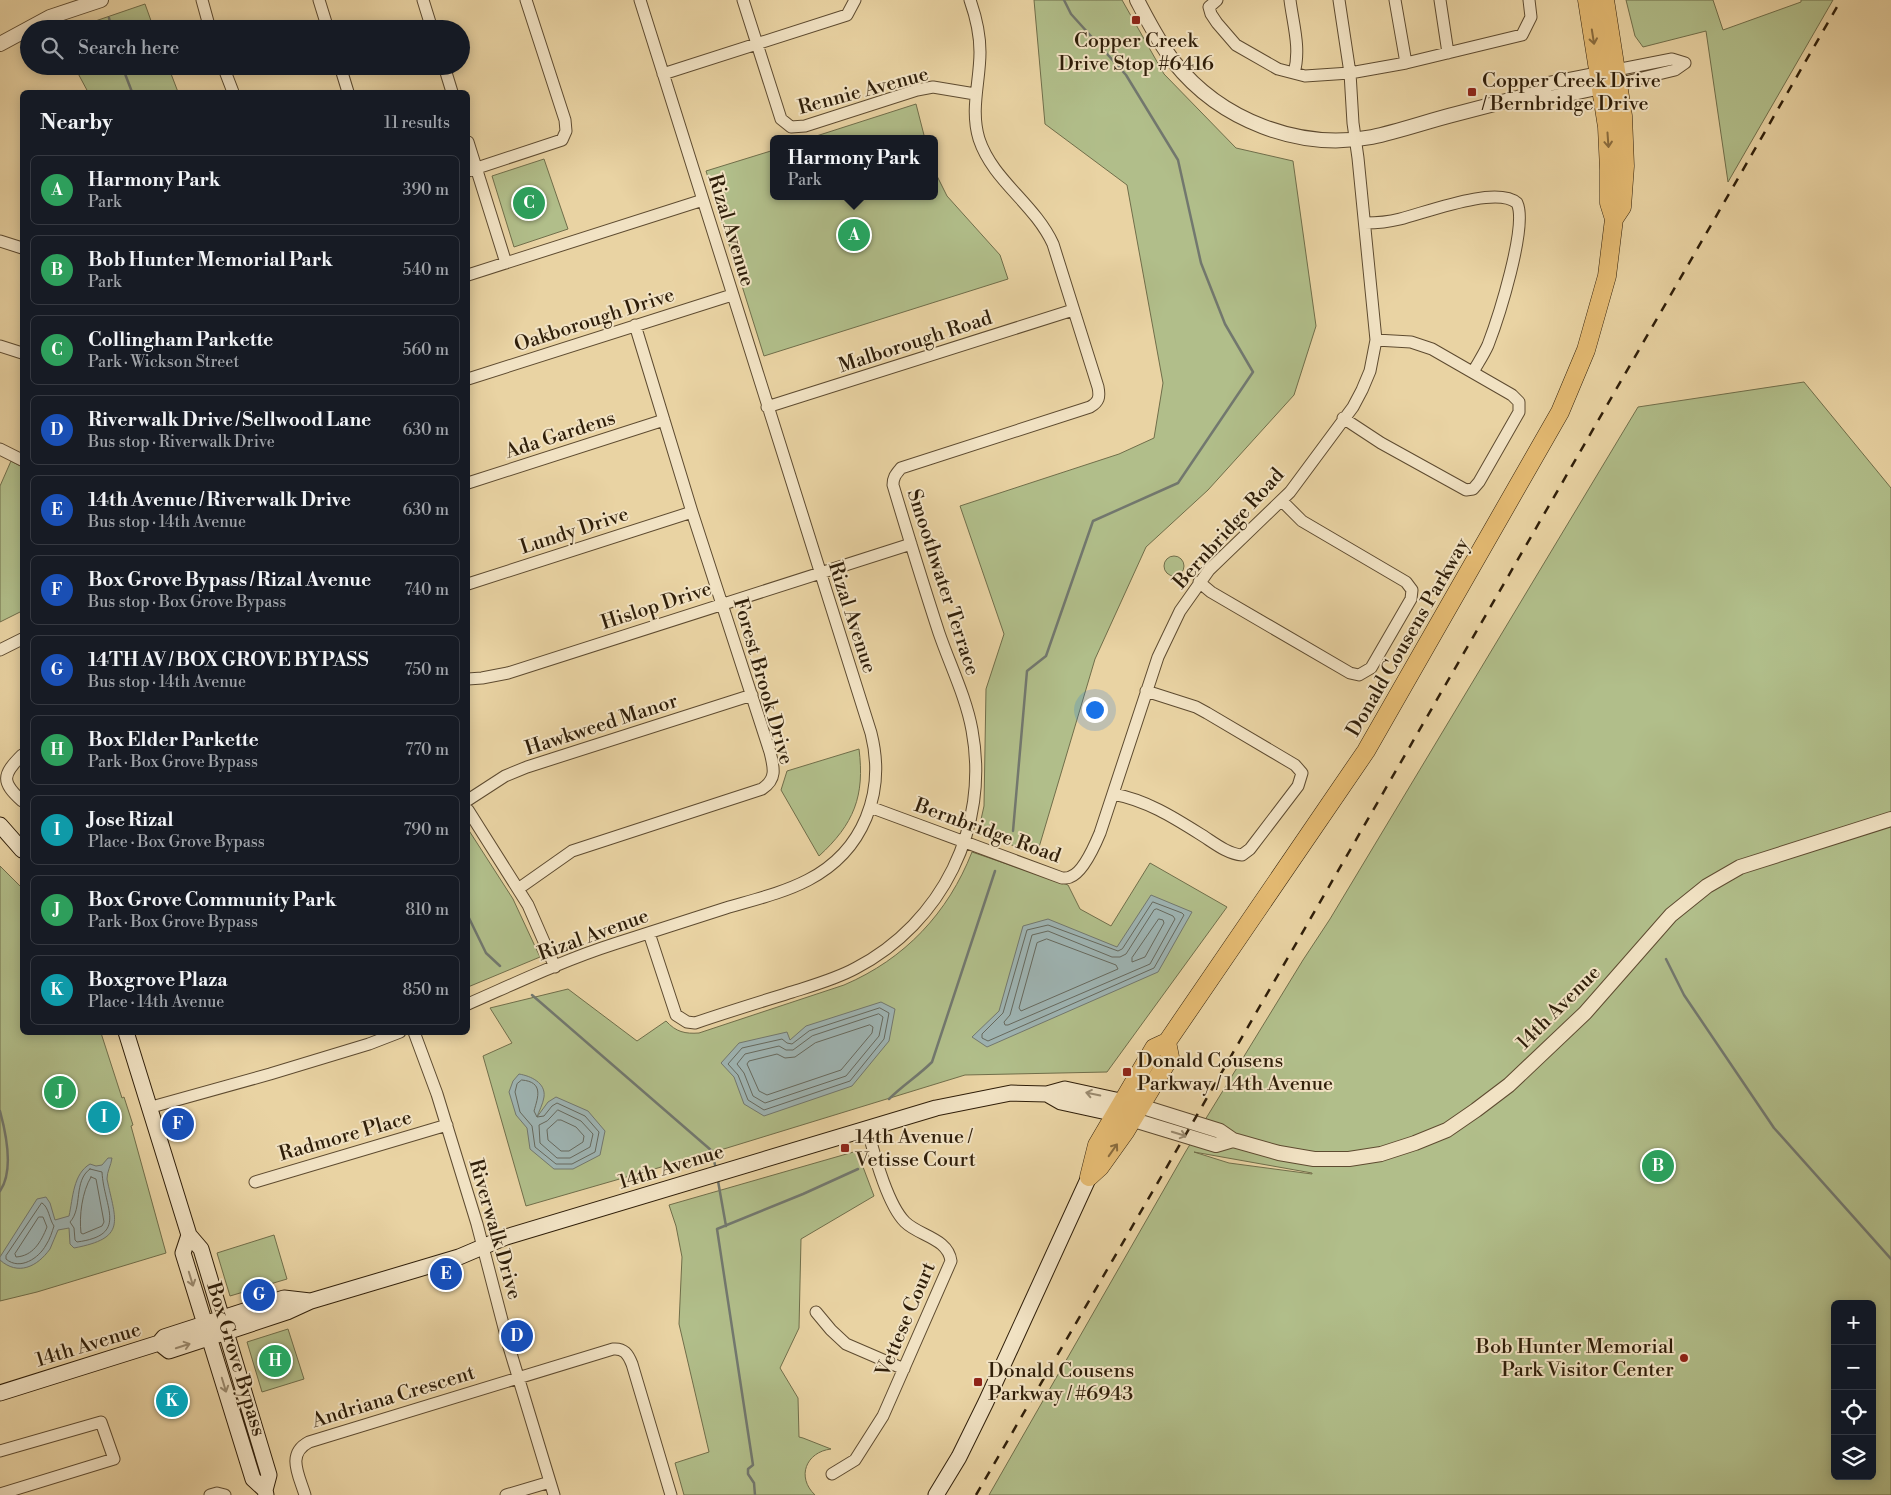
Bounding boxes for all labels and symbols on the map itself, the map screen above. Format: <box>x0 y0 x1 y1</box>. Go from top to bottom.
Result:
marker: Copper Creek Drive Stop #6416 <box>1130 14 1142 26</box>
place label: Copper Creek Drive Stop #6416 <box>1058 29 1214 77</box>
one-way arrow <box>1589 29 1599 45</box>
street label: Rennie Avenue <box>795 62 932 121</box>
place label: Copper Creek Drive / Bernbridge Drive <box>1481 69 1661 117</box>
marker: Copper Creek Drive / Bernbridge Drive <box>1466 86 1478 98</box>
one-way arrow <box>1603 132 1612 148</box>
street label: Rizal Avenue <box>702 171 759 290</box>
pin: C <box>513 184 545 222</box>
pin: A <box>838 216 870 254</box>
street label: Oakborough Drive <box>511 283 678 358</box>
street label: Malborough Road <box>835 306 996 379</box>
street label: Ada Gardens <box>501 406 619 465</box>
street label: Bernbridge Road <box>1168 463 1290 595</box>
street label: Smoothwater Terrace <box>901 486 985 679</box>
street label: Lundy Drive <box>517 502 632 561</box>
street label: Donald Cousens Parkway <box>1341 534 1476 742</box>
street label: Rizal Avenue <box>822 558 881 677</box>
street label: Hislop Drive <box>598 577 715 636</box>
street label: Forest Brook Drive <box>727 595 798 768</box>
street label: Hawkweed Manor <box>522 689 681 762</box>
your location <box>1082 697 1108 723</box>
street label: Bernbridge Road <box>910 793 1065 870</box>
street label: Rizal Avenue <box>535 904 652 967</box>
street label: 14th Avenue <box>1512 961 1606 1055</box>
place label: Donald Cousens Parkway / 14th Avenue <box>1137 1049 1333 1097</box>
marker: Donald Cousens Parkway / 14th Avenue <box>1121 1066 1133 1078</box>
pin: J <box>44 1073 76 1111</box>
one-way arrow <box>1086 1089 1102 1099</box>
pin: I <box>88 1098 120 1136</box>
pin: F <box>162 1105 194 1143</box>
street label: Radmore Place <box>276 1106 415 1167</box>
place label: 14th Avenue / Vetisse Court <box>854 1125 976 1173</box>
one-way arrow <box>1170 1129 1186 1139</box>
street label: 14th Avenue <box>616 1140 727 1195</box>
marker: 14th Avenue / Vetisse Court <box>839 1142 851 1154</box>
one-way arrow <box>1108 1143 1118 1157</box>
pin: B <box>1642 1147 1674 1185</box>
street label: Riverwalk Drive <box>463 1156 527 1303</box>
pin: E <box>430 1255 462 1293</box>
street label: Vettese Court <box>871 1258 942 1382</box>
one-way arrow <box>187 1271 197 1287</box>
pin: G <box>243 1276 275 1314</box>
street label: Box Grove Bypass <box>202 1279 272 1439</box>
pin: D <box>501 1317 533 1355</box>
street label: 14th Avenue <box>33 1318 144 1373</box>
place label: Bob Hunter Memorial Park Visitor Center <box>1475 1335 1674 1383</box>
one-way arrow <box>175 1341 191 1351</box>
pin: H <box>259 1342 291 1380</box>
marker: Bob Hunter Memorial Park Visitor Center <box>1678 1352 1690 1364</box>
place label: Donald Cousens Parkway / #6943 <box>988 1359 1134 1407</box>
street label: Andriana Crescent <box>308 1361 478 1434</box>
one-way arrow <box>219 1376 229 1392</box>
marker: Donald Cousens Parkway / #6943 <box>972 1376 984 1388</box>
pin: K <box>156 1382 188 1420</box>

